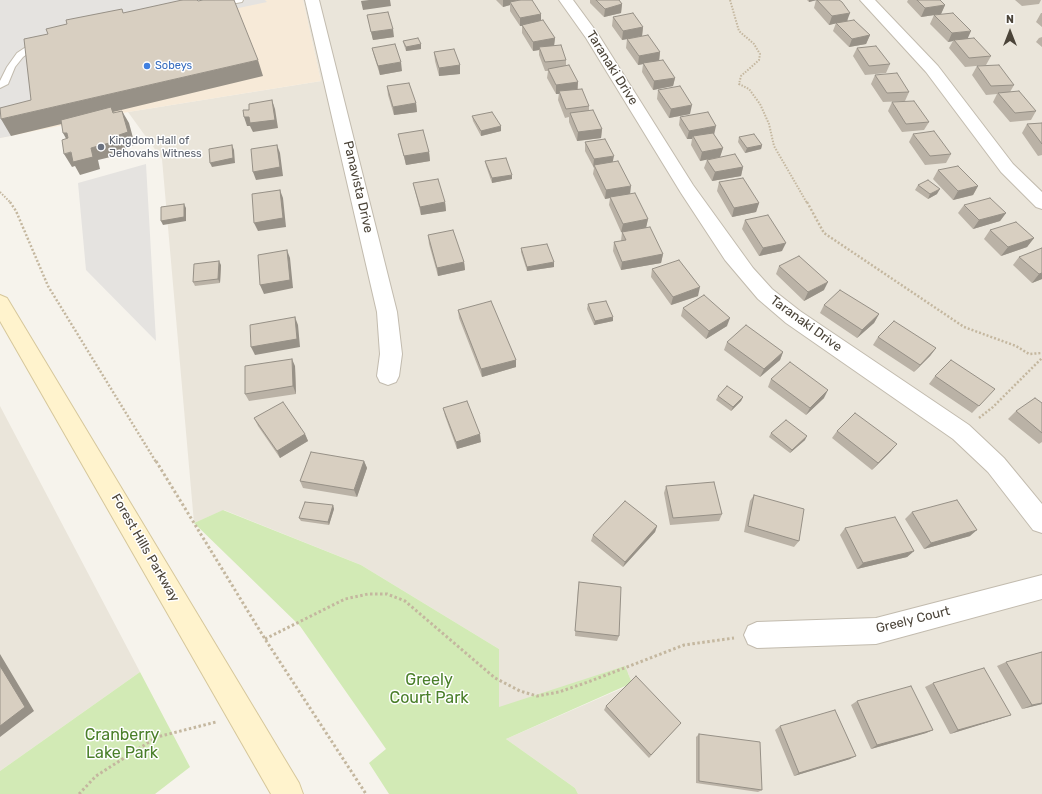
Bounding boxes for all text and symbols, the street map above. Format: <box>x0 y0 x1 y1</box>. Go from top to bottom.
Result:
north arrow <box>990 12 1030 52</box>
text: N <box>1006 13 1014 26</box>
street label: Taranaki Drive <box>583 28 641 108</box>
place label: Sobeys <box>155 59 192 73</box>
marker: Sobeys <box>142 61 152 71</box>
place label: Kingdom Hall of Jehovahs Witness <box>109 134 202 160</box>
street label: Panavista Drive <box>340 139 376 235</box>
marker: Kingdom Hall of Jehovahs Witness <box>96 142 106 152</box>
street label: Taranaki Drive <box>767 293 845 355</box>
street label: Forest Hills Parkway <box>108 491 182 605</box>
street label: Greely Court <box>874 603 952 637</box>
park label: Greely Court Park <box>389 670 469 708</box>
park label: Cranberry Lake Park <box>85 725 159 763</box>

